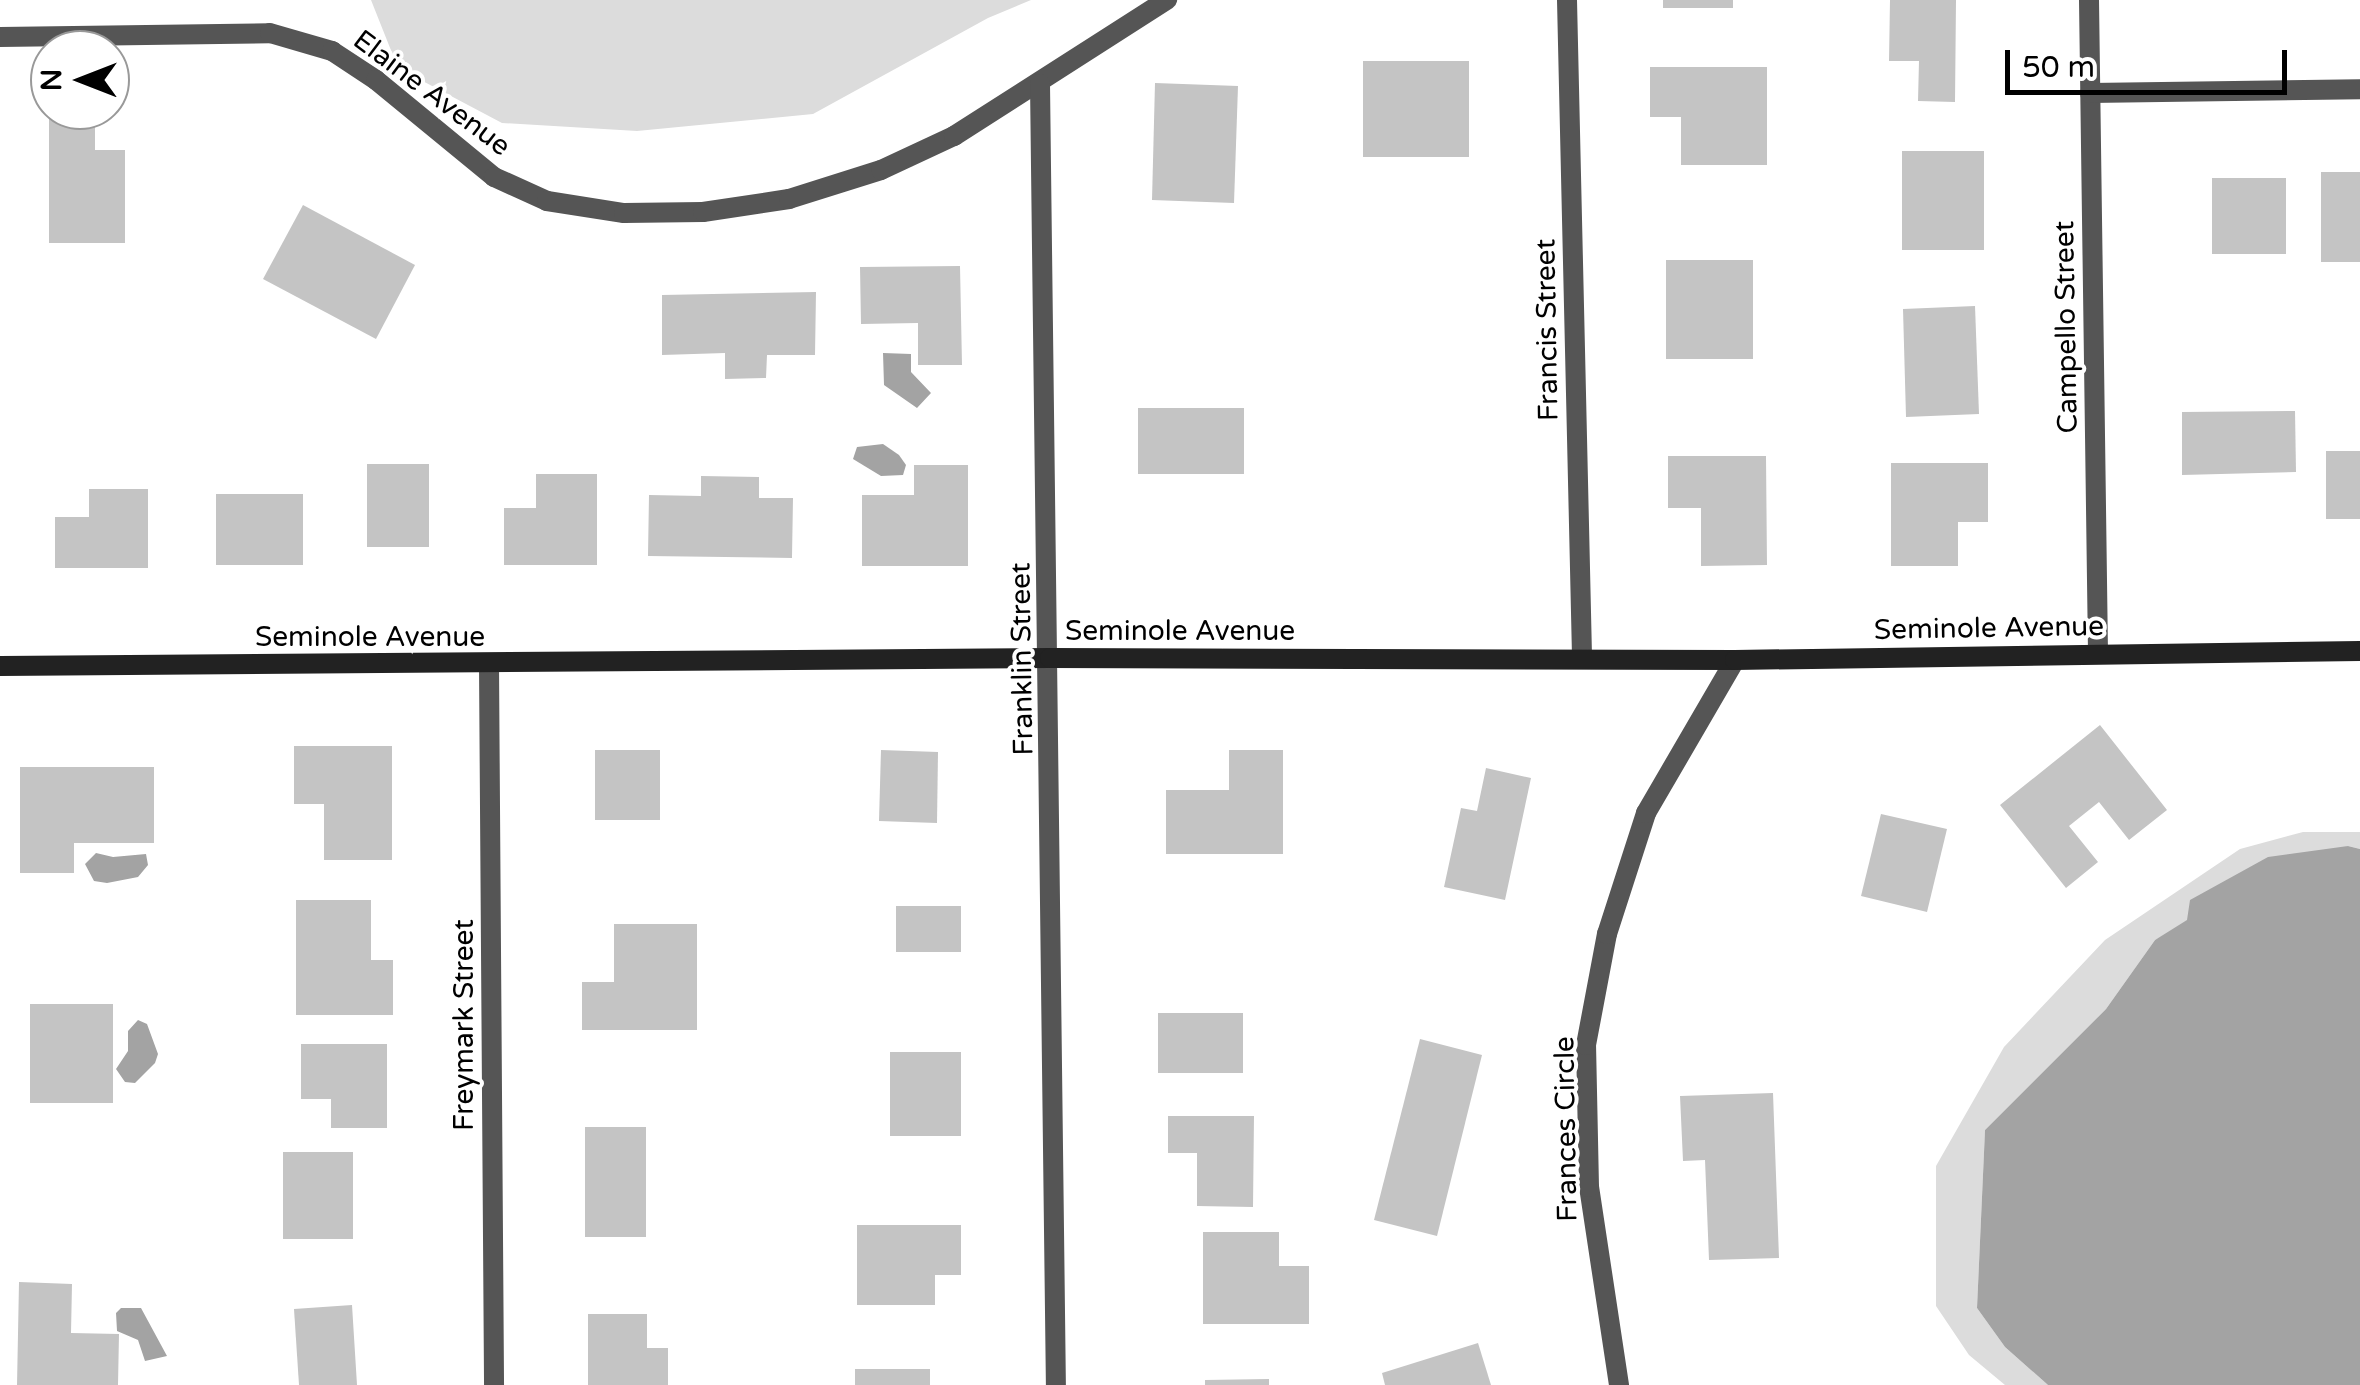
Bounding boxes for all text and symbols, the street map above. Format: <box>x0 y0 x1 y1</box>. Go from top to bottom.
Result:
street label: Elaine Avenue <box>347 23 517 163</box>
north arrow <box>30 30 130 130</box>
scale bar <box>2010 30 2292 92</box>
text: 50 m <box>2022 49 2095 86</box>
text: N <box>35 69 69 91</box>
street label: Campello Street <box>2047 220 2085 434</box>
street label: Francis Street <box>1529 239 1565 421</box>
street label: Franklin Street <box>1004 562 1040 756</box>
street label: Seminole Avenue <box>1874 609 2104 647</box>
street label: Seminole Avenue <box>1065 614 1295 648</box>
street label: Seminole Avenue <box>255 620 485 654</box>
street label: Freymark Street <box>447 919 481 1131</box>
street label: Frances Circle <box>1548 1036 1584 1222</box>

